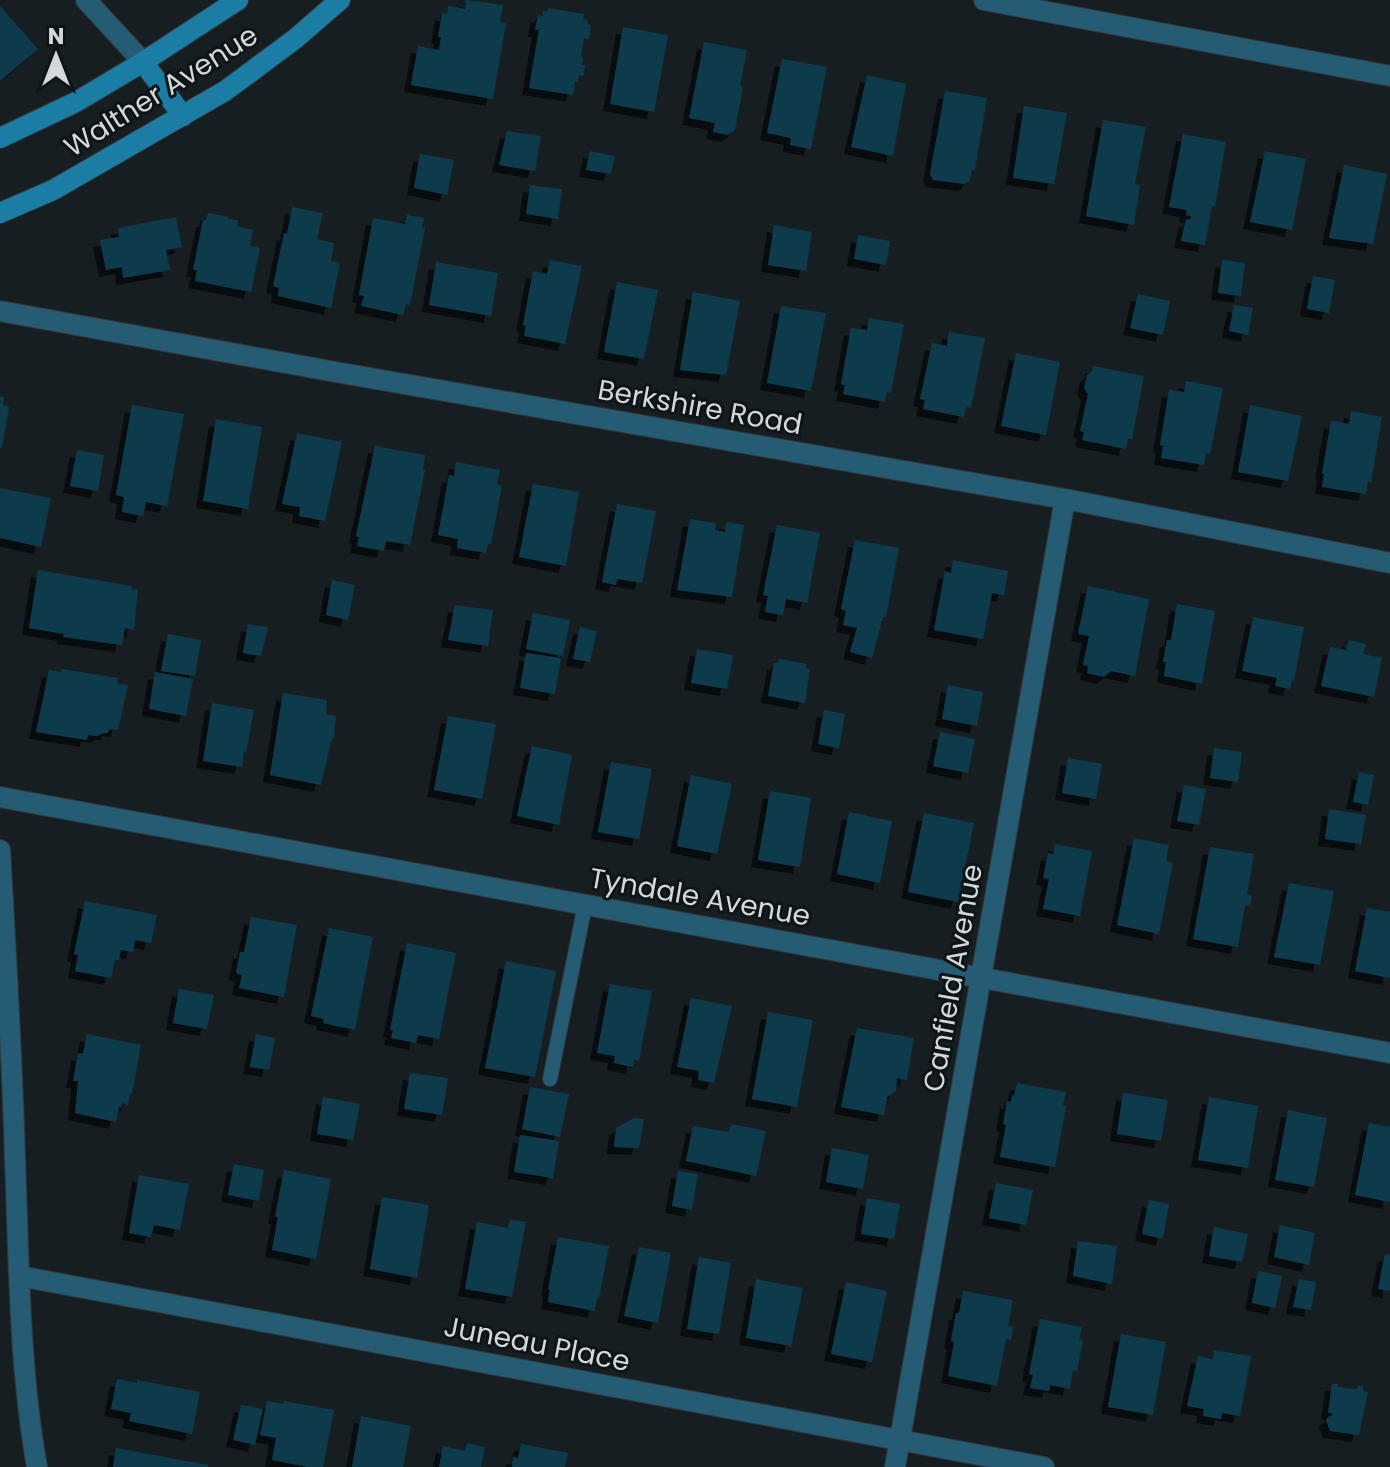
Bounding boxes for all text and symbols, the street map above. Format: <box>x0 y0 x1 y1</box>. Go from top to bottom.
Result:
north arrow <box>16 16 96 96</box>
street label: Walther Avenue <box>57 16 265 166</box>
text: N <box>48 21 64 52</box>
street label: Berkshire Road <box>595 370 805 444</box>
street label: Tyndale Avenue <box>587 858 813 936</box>
street label: Canfield Avenue <box>914 861 992 1095</box>
street label: Juneau Place <box>441 1307 633 1381</box>

